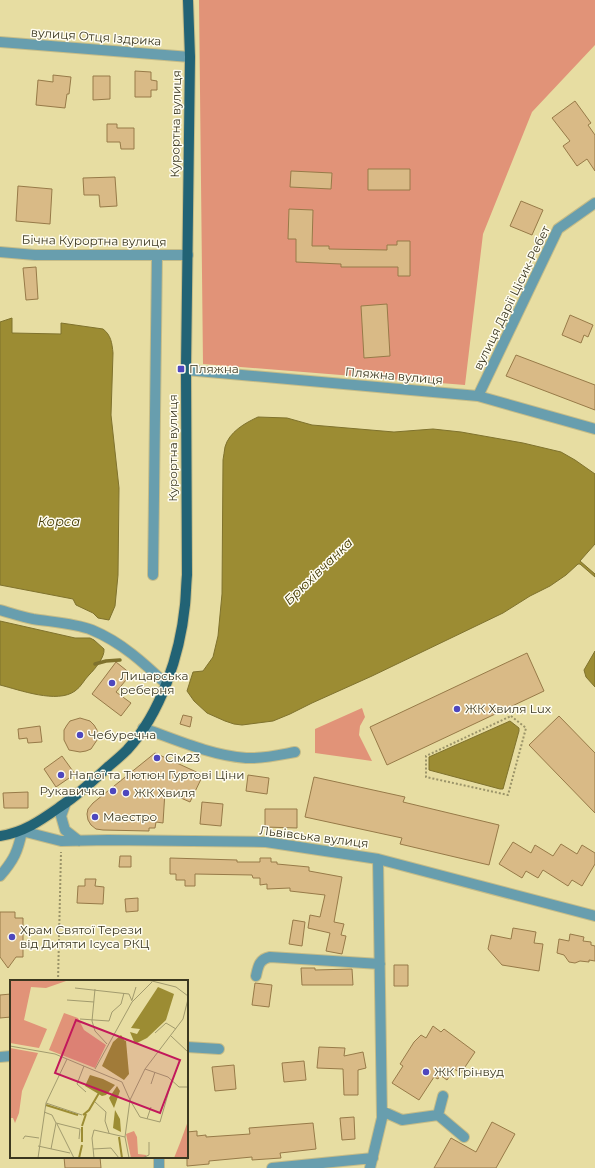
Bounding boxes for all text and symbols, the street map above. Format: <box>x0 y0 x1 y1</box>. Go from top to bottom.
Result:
street label: вулиця Отця Іздрика <box>30 24 162 49</box>
street label: Курортна вулиця <box>167 70 184 178</box>
street label: вулиця Дарії Цісик-Ребет <box>470 223 553 372</box>
street label: Бічна Курортна вулиця <box>21 232 167 249</box>
place label: Пляжна <box>189 361 239 376</box>
marker: Пляжна <box>176 364 186 374</box>
street label: Пляжна вулиця <box>345 364 443 387</box>
street label: Курортна вулиця <box>165 394 180 502</box>
water label: Корса <box>38 513 80 529</box>
water label: Брюхівчанка <box>280 534 356 608</box>
place label: Лицарська реберня <box>120 668 188 697</box>
marker: Лицарська реберня <box>107 678 117 688</box>
place label: ЖК Хвиля Lux <box>465 701 552 716</box>
marker: ЖК Хвиля Lux <box>452 704 462 714</box>
place label: Чебуречна <box>88 727 156 742</box>
marker: Чебуречна <box>75 730 85 740</box>
place label: Сім23 <box>165 750 200 765</box>
marker: Сім23 <box>152 753 162 763</box>
place label: Напої та Тютюн Гуртові Ціни <box>69 767 245 782</box>
marker: Напої та Тютюн Гуртові Ціни <box>56 770 66 780</box>
place label: Рукавичка <box>39 783 105 798</box>
place label: ЖК Хвиля <box>134 785 196 800</box>
marker: Рукавичка <box>108 786 118 796</box>
marker: ЖК Хвиля <box>121 788 131 798</box>
place label: Маестро <box>103 809 158 824</box>
marker: Маестро <box>90 812 100 822</box>
street label: Львівська вулиця <box>259 822 369 851</box>
place label: Храм Святої Терези від Дитяти Ісуса РКЦ <box>20 922 150 951</box>
marker: Храм Святої Терези від Дитяти Ісуса РКЦ <box>7 932 17 942</box>
inset map <box>10 980 188 1158</box>
place label: ЖК Грінвуд <box>434 1064 504 1079</box>
marker: ЖК Грінвуд <box>421 1067 431 1077</box>

